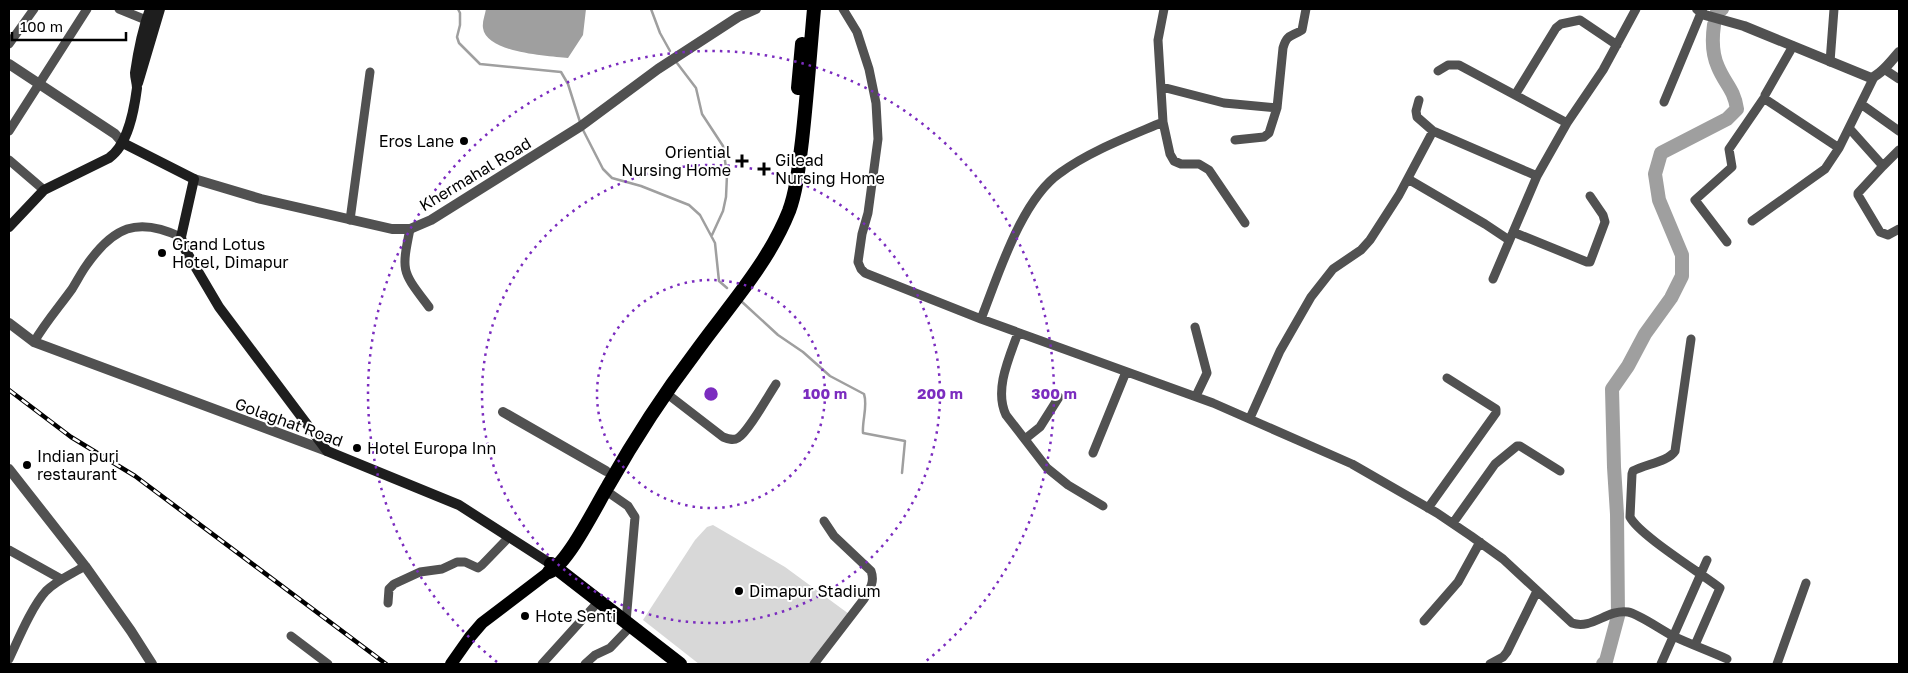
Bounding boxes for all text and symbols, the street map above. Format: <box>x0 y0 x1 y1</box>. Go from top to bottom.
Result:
scale bar <box>12 10 126 42</box>
text: 100 m <box>20 17 63 35</box>
place label: Eros Lane <box>379 131 454 151</box>
street label: Khermahal Road <box>415 133 535 215</box>
marker: Eros Lane <box>458 135 470 147</box>
place label: Oriential Nursing Home <box>621 142 731 180</box>
place label: Gilead Nursing Home <box>775 150 885 188</box>
marker: Oriential Nursing Home <box>735 154 749 168</box>
marker: Gilead Nursing Home <box>757 162 771 176</box>
place label: Grand Lotus Hotel, Dimapur <box>172 234 289 272</box>
marker: Grand Lotus Hotel, Dimapur <box>156 247 168 259</box>
text: 100 m <box>803 384 847 402</box>
text: 200 m <box>917 384 963 402</box>
text: 300 m <box>1031 384 1077 402</box>
centre of rings <box>702 385 720 403</box>
street label: Golaghat Road <box>232 393 346 451</box>
place label: Hotel Europa Inn <box>367 438 496 458</box>
marker: Hotel Europa Inn <box>351 442 363 454</box>
place label: Indian puri restaurant <box>37 446 119 484</box>
marker: Indian puri restaurant <box>21 459 33 471</box>
place label: Dimapur Stadium <box>749 581 881 601</box>
marker: Dimapur Stadium <box>733 585 745 597</box>
place label: Hote Senti <box>535 606 616 626</box>
marker: Hote Senti <box>519 610 531 622</box>

